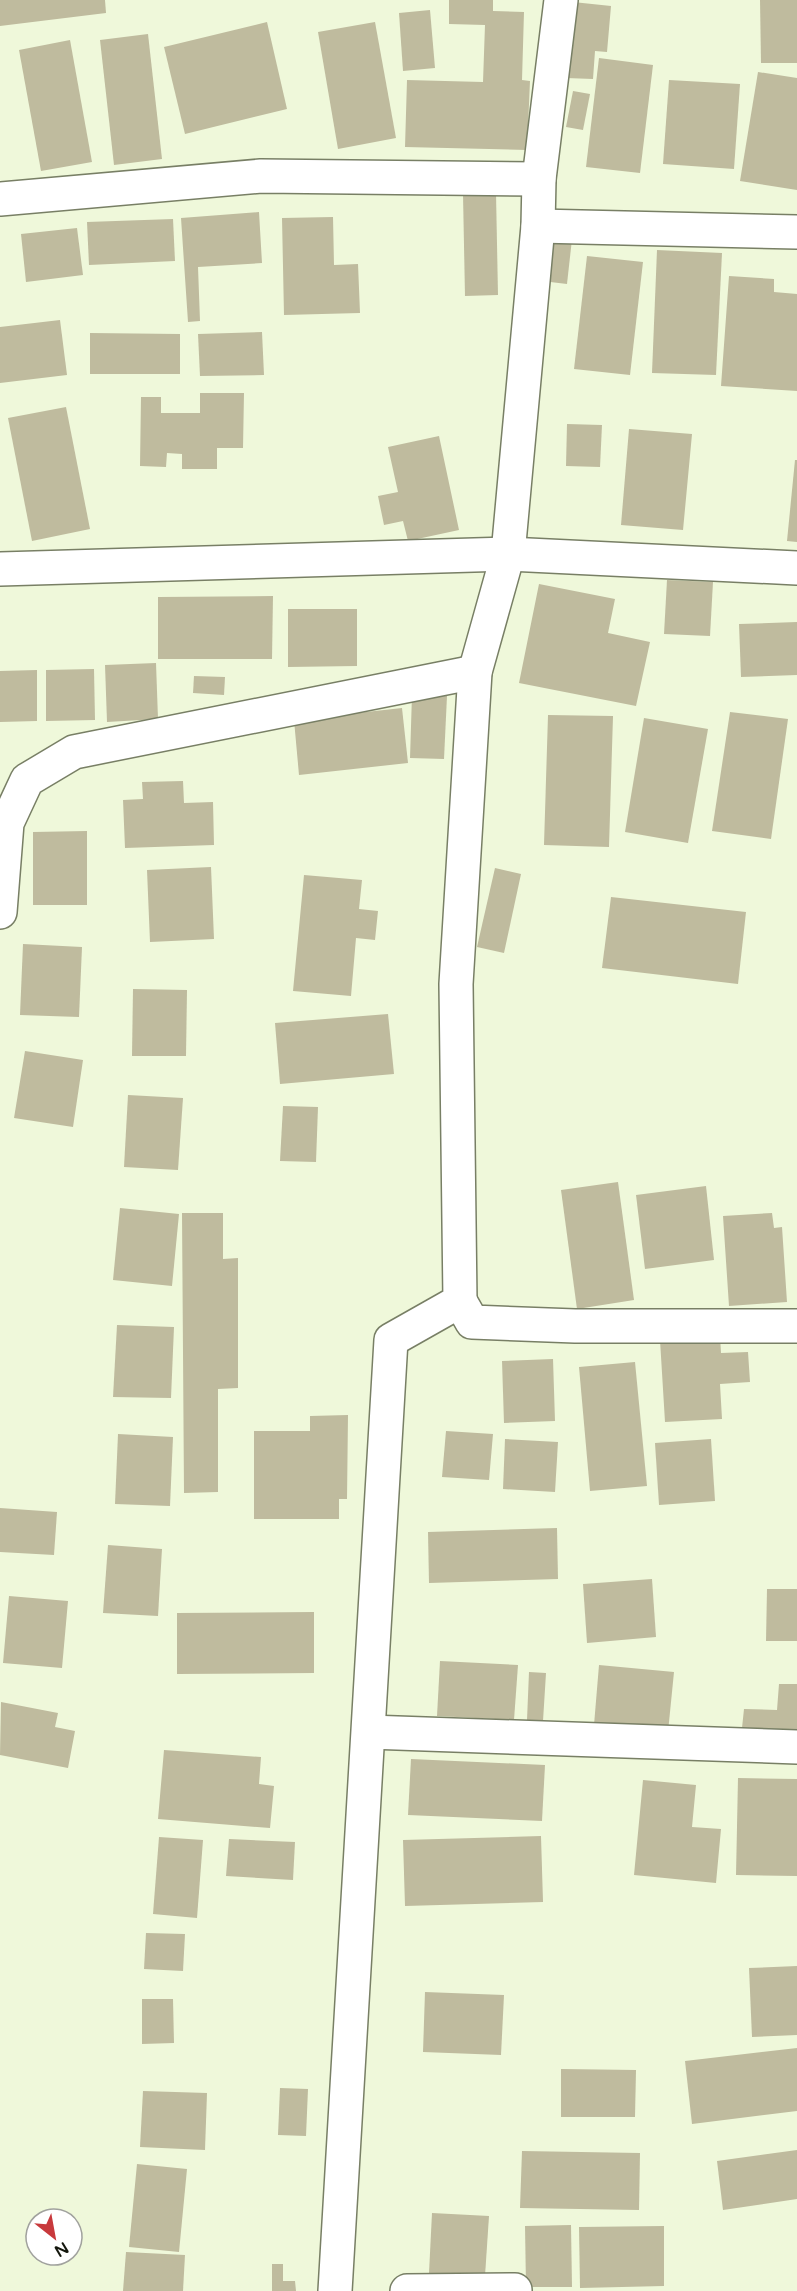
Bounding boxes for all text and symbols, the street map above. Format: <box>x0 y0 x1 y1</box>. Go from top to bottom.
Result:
north arrow <box>24 2207 84 2267</box>
text: N <box>51 2237 72 2261</box>

